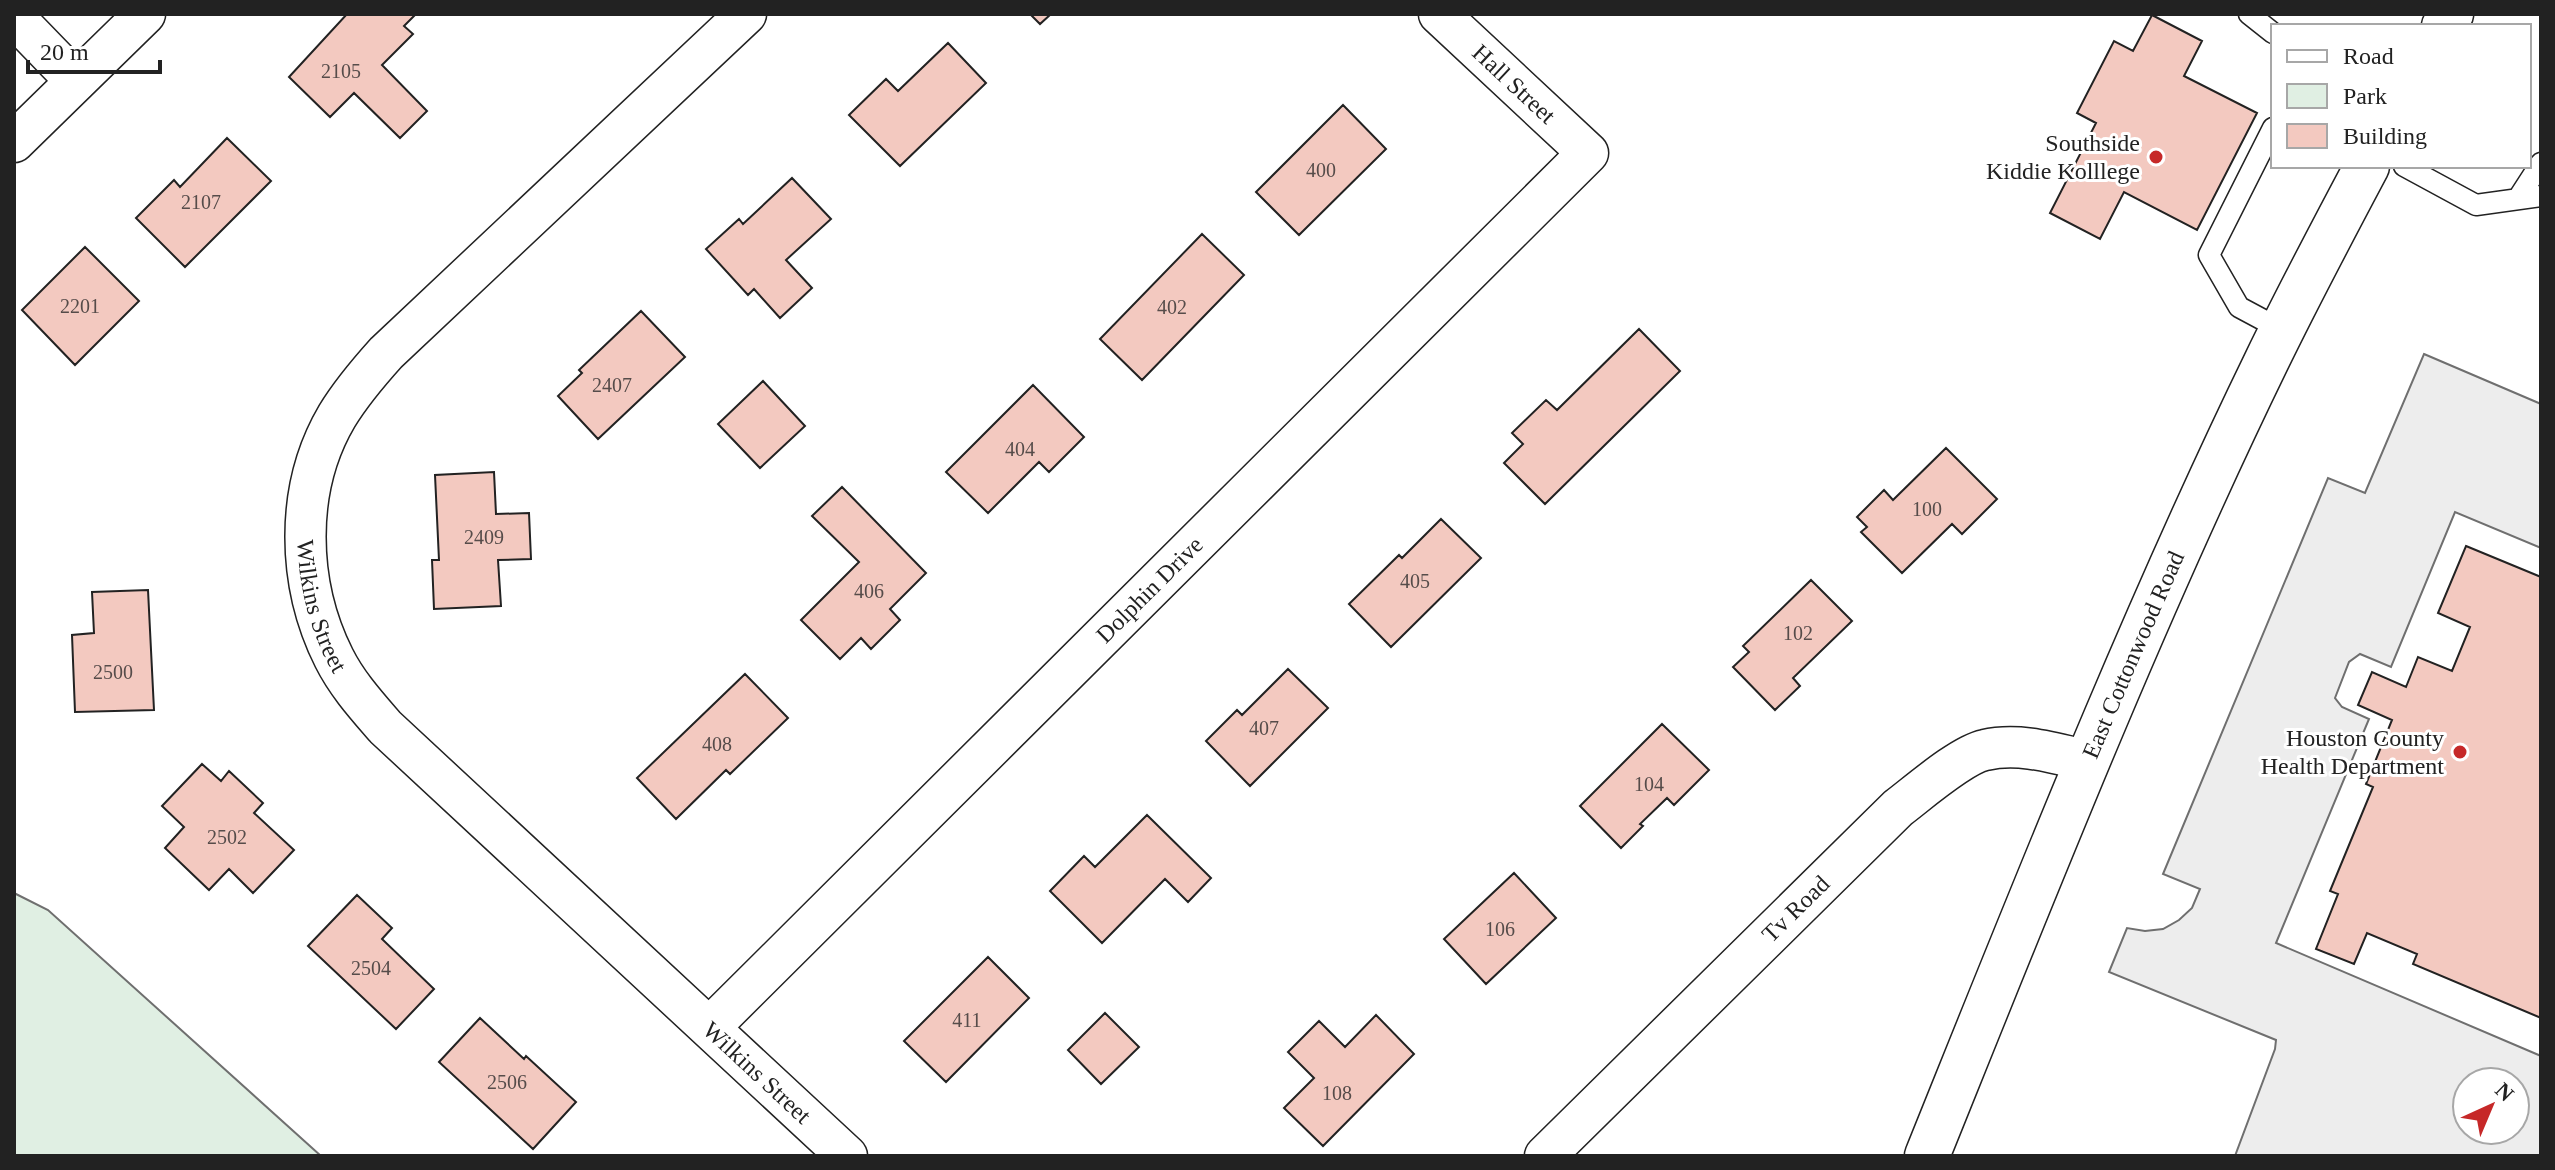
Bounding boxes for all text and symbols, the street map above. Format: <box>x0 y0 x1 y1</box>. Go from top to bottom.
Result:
scale bar <box>28 24 160 74</box>
legend <box>2271 24 2531 168</box>
text: 20 m <box>40 39 89 65</box>
street label: Hall Street <box>1467 39 1561 129</box>
text: Road <box>2343 43 2394 69</box>
house number: 2105 <box>321 60 361 82</box>
text: Park <box>2343 83 2387 109</box>
text: Building <box>2343 123 2427 149</box>
place label: Southside Kiddie Kolllege <box>1986 130 2140 184</box>
marker: Southside Kiddie Kolllege <box>2147 148 2165 166</box>
house number: 400 <box>1306 159 1336 181</box>
house number: 2107 <box>181 191 221 213</box>
house number: 2201 <box>60 295 100 317</box>
house number: 402 <box>1157 296 1187 318</box>
house number: 2407 <box>592 374 632 396</box>
house number: 404 <box>1005 438 1035 460</box>
house number: 100 <box>1912 498 1942 520</box>
house number: 2409 <box>464 526 504 548</box>
street label: Dolphin Drive <box>1091 531 1208 648</box>
street label: Wilkins Street <box>292 539 352 677</box>
street label: East Cottonwood Road <box>2077 547 2189 762</box>
house number: 405 <box>1400 570 1430 592</box>
house number: 406 <box>854 580 884 602</box>
house number: 102 <box>1783 622 1813 644</box>
house number: 2500 <box>93 661 133 683</box>
house number: 407 <box>1249 717 1279 739</box>
place label: Houston County Health Department <box>2261 725 2444 779</box>
house number: 408 <box>702 733 732 755</box>
marker: Houston County Health Department <box>2451 743 2469 761</box>
house number: 104 <box>1634 773 1664 795</box>
house number: 2502 <box>207 826 247 848</box>
street label: Tv Road <box>1757 870 1834 947</box>
house number: 106 <box>1485 918 1515 940</box>
house number: 2504 <box>351 957 391 979</box>
house number: 411 <box>952 1009 982 1031</box>
street label: Wilkins Street <box>698 1016 816 1129</box>
north arrow <box>2451 1066 2531 1146</box>
house number: 2506 <box>487 1071 527 1093</box>
text: N <box>2490 1077 2519 1107</box>
house number: 108 <box>1322 1082 1352 1104</box>

